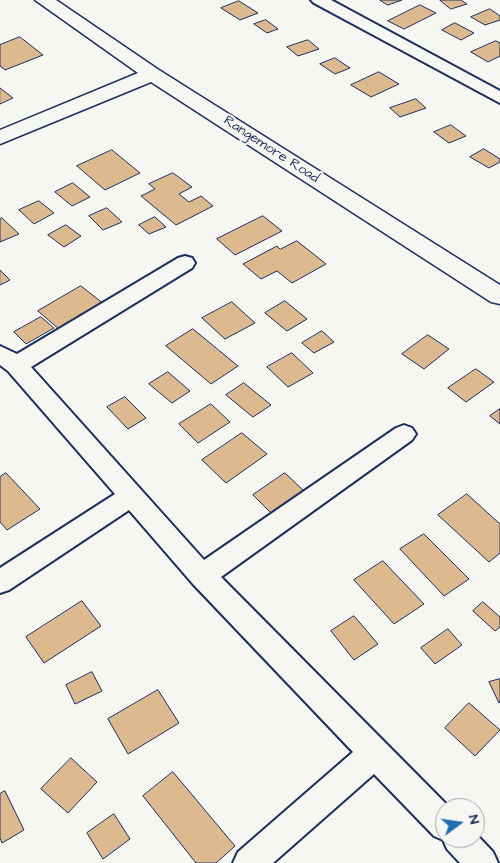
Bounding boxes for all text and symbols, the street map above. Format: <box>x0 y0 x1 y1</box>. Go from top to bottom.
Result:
street label: Rangemore Road <box>220 113 322 187</box>
north arrow <box>435 798 485 848</box>
text: N <box>463 813 484 826</box>

